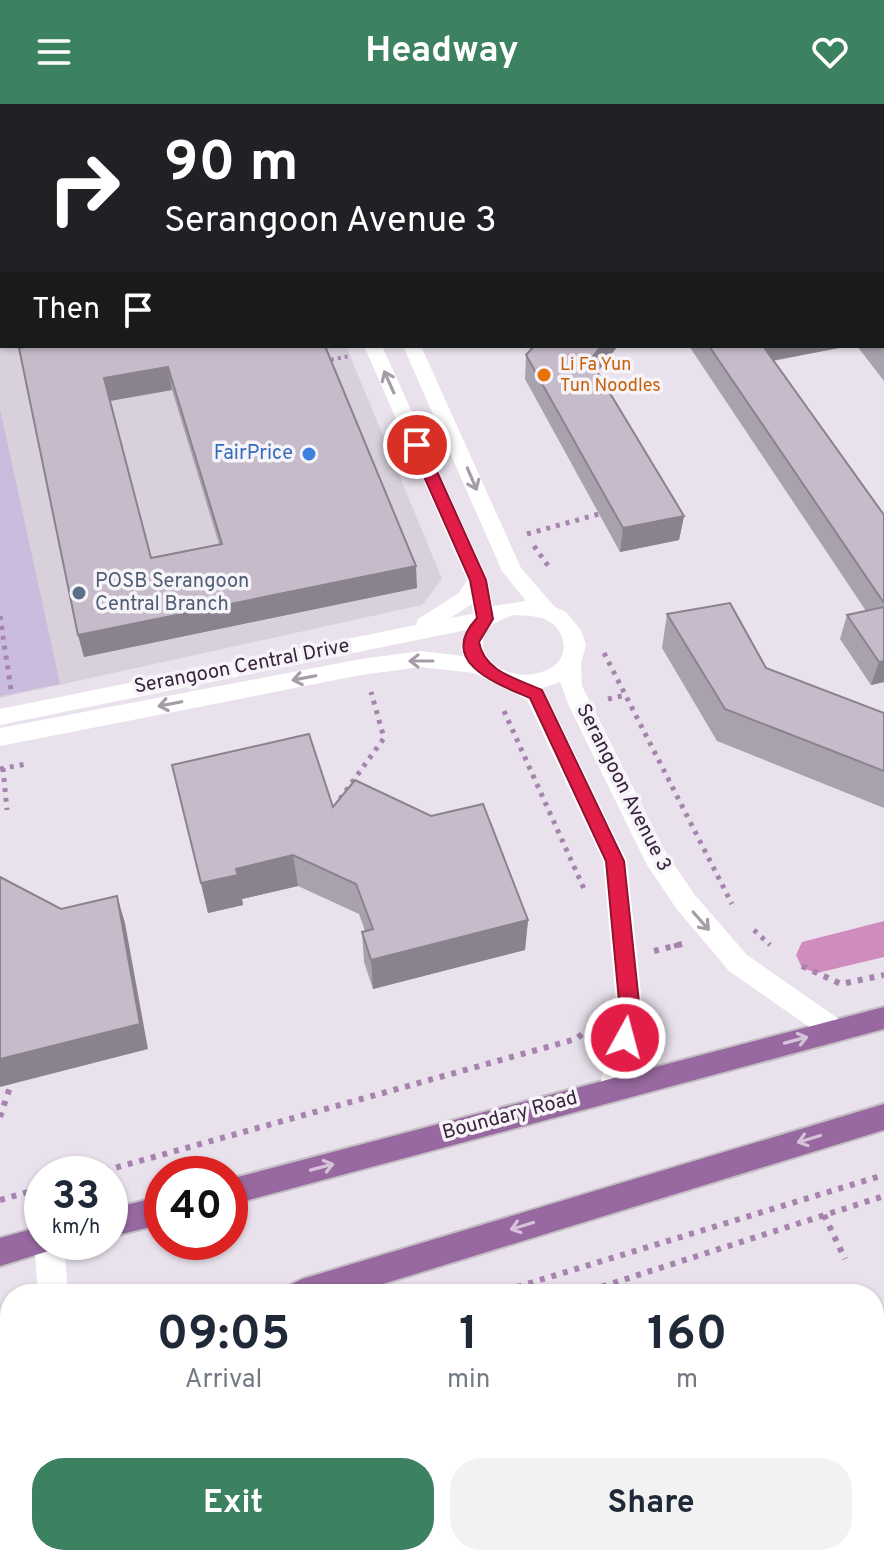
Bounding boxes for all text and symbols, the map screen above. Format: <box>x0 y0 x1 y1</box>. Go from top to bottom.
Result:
text: Headway <box>365 29 519 75</box>
icon: menu <box>32 30 76 74</box>
icon: heart <box>808 30 852 74</box>
text: 90 m <box>164 130 299 200</box>
icon: right <box>32 136 136 240</box>
text: Serangoon Avenue 3 <box>164 199 497 245</box>
icon: arrive <box>116 288 160 332</box>
text: Then <box>32 292 100 329</box>
place label: Li Fa Yun Tun Noodles <box>560 354 661 398</box>
marker: Li Fa Yun Tun Noodles <box>535 366 553 384</box>
one-way arrow <box>381 370 396 395</box>
pin <box>383 411 451 479</box>
icon: arrive <box>395 423 439 467</box>
place label: FairPrice <box>214 441 293 467</box>
marker: FairPrice <box>300 445 318 463</box>
one-way arrow <box>465 466 480 491</box>
place label: POSB Serangoon Central Branch <box>95 569 249 618</box>
marker: POSB Serangoon Central Branch <box>70 584 88 602</box>
street label: Serangoon Central Drive <box>132 633 352 701</box>
one-way arrow <box>408 653 435 669</box>
one-way arrow <box>292 672 318 687</box>
one-way arrow <box>158 697 184 712</box>
street label: Serangoon Avenue 3 <box>569 700 677 876</box>
one-way arrow <box>692 910 710 930</box>
position arrow <box>583 996 667 1080</box>
one-way arrow <box>783 1032 809 1047</box>
street label: Boundary Road <box>440 1085 580 1147</box>
one-way arrow <box>797 1132 823 1147</box>
speed limit sign: 40 <box>144 1156 248 1260</box>
one-way arrow <box>309 1159 335 1174</box>
text: 33 <box>52 1173 100 1223</box>
text: km/h <box>52 1215 100 1241</box>
one-way arrow <box>510 1219 535 1234</box>
text: 09:05 <box>157 1306 290 1366</box>
text: 1 <box>459 1306 478 1366</box>
text: 160 <box>647 1306 727 1366</box>
text: Arrival <box>185 1364 262 1397</box>
text: min <box>447 1364 490 1397</box>
text: m <box>676 1364 698 1397</box>
button: Exit <box>32 1458 434 1550</box>
button: Share <box>450 1458 852 1550</box>

